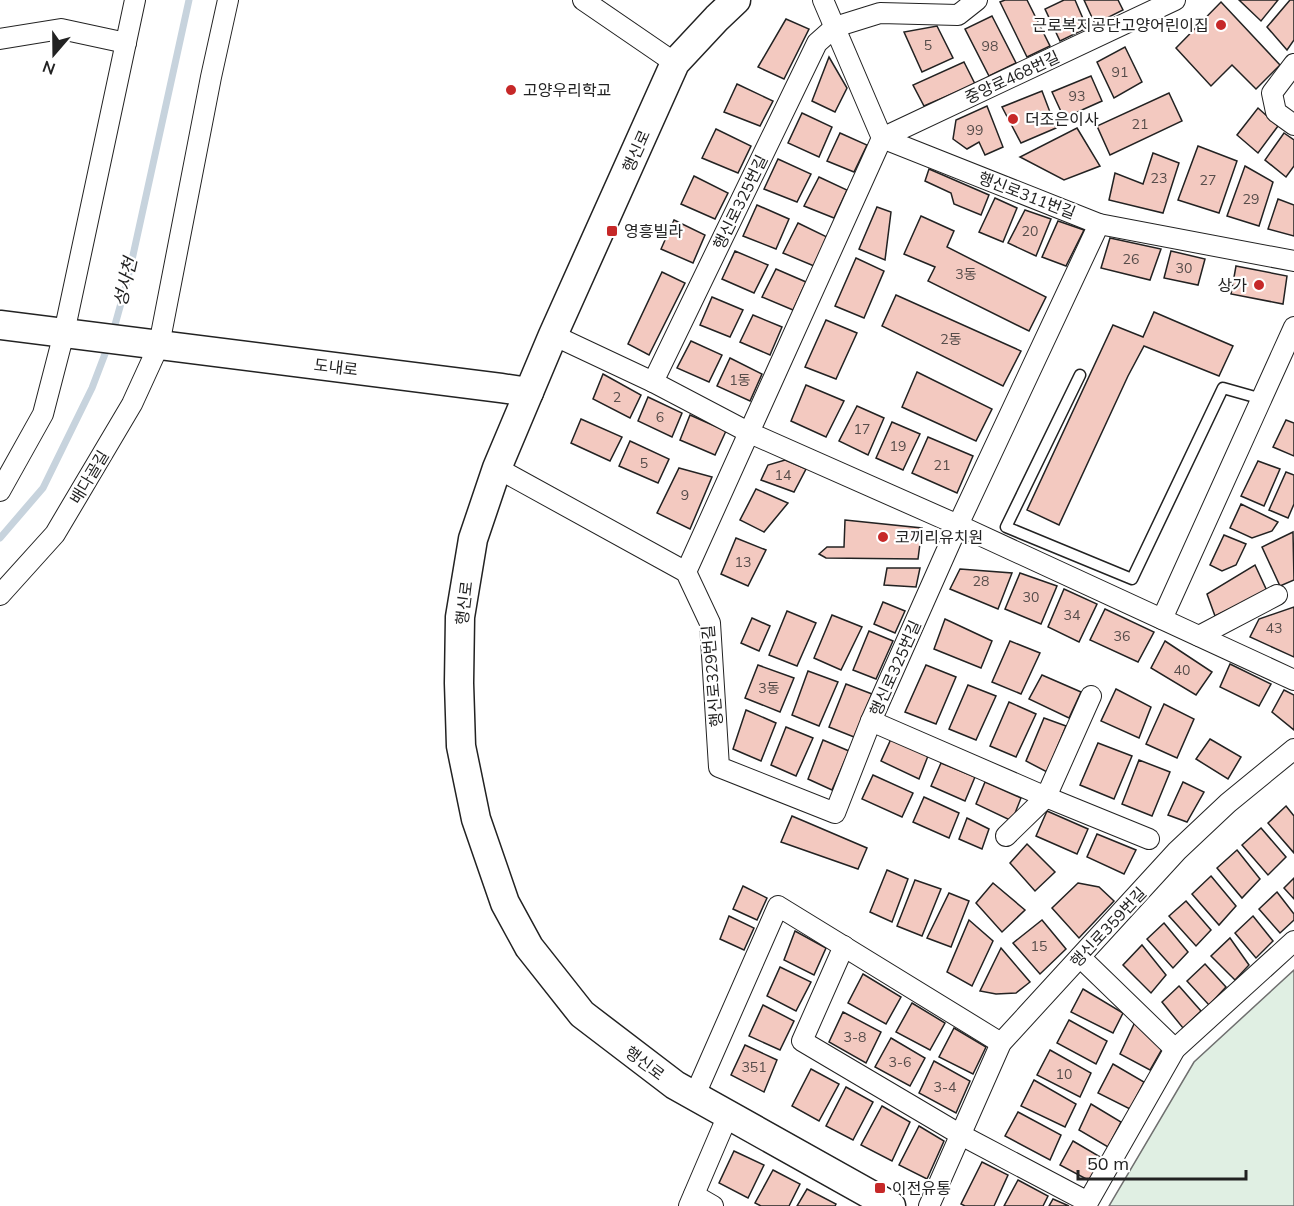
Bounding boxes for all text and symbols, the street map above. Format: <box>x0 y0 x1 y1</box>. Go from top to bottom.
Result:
place label: 근로복지공단고양어린이집 <box>1032 15 1209 35</box>
marker: 근로복지공단고양어린이집 <box>1214 18 1228 32</box>
north arrow <box>24 24 84 84</box>
house number: 5 <box>924 36 932 54</box>
house number: 98 <box>982 37 998 55</box>
street label: 중앙로468번길 <box>961 46 1063 108</box>
text: N <box>40 57 58 80</box>
house number: 91 <box>1112 63 1128 81</box>
place label: 고양우리학교 <box>523 80 611 100</box>
marker: 고양우리학교 <box>504 83 518 97</box>
house number: 93 <box>1069 87 1085 105</box>
place label: 더조은이사 <box>1025 109 1099 129</box>
marker: 더조은이사 <box>1006 112 1020 126</box>
house number: 21 <box>1132 115 1148 133</box>
house number: 99 <box>967 121 983 139</box>
street label: 행신로 <box>618 127 654 175</box>
street label: 행신로325번길 <box>709 152 771 252</box>
street label: 행신로311번길 <box>976 167 1078 223</box>
house number: 23 <box>1151 169 1167 187</box>
house number: 27 <box>1200 171 1216 189</box>
house number: 29 <box>1243 190 1259 208</box>
place label: 영흥빌라 <box>624 221 683 241</box>
house number: 20 <box>1022 222 1038 240</box>
marker: 영흥빌라 <box>605 224 619 238</box>
house number: 26 <box>1123 250 1139 268</box>
water label: 성사천 <box>108 253 142 309</box>
house number: 30 <box>1176 259 1192 277</box>
house number: 3동 <box>955 265 977 283</box>
place label: 상가 <box>1218 275 1247 295</box>
marker: 상가 <box>1252 278 1266 292</box>
house number: 2동 <box>940 330 962 348</box>
street label: 도내로 <box>313 354 359 380</box>
house number: 1동 <box>729 371 751 389</box>
house number: 2 <box>613 388 621 406</box>
house number: 6 <box>656 408 664 426</box>
house number: 17 <box>854 420 870 438</box>
house number: 19 <box>890 437 906 455</box>
street label: 배다골길 <box>65 447 113 507</box>
house number: 5 <box>640 454 648 472</box>
house number: 21 <box>934 456 950 474</box>
house number: 14 <box>775 466 792 484</box>
house number: 9 <box>681 486 689 504</box>
place label: 코끼리유치원 <box>895 527 983 547</box>
marker: 코끼리유치원 <box>876 530 890 544</box>
house number: 13 <box>735 553 751 571</box>
house number: 28 <box>973 572 989 590</box>
street label: 행신로 <box>451 580 477 626</box>
house number: 30 <box>1023 588 1039 606</box>
house number: 34 <box>1064 606 1081 624</box>
street label: 행신로325번길 <box>865 617 925 719</box>
house number: 43 <box>1266 619 1282 637</box>
street label: 행신로329번길 <box>698 624 726 728</box>
house number: 36 <box>1114 627 1130 645</box>
house number: 40 <box>1174 661 1190 679</box>
house number: 3동 <box>758 679 780 697</box>
street label: 행신로359번길 <box>1066 883 1150 971</box>
house number: 15 <box>1031 937 1047 955</box>
house number: 3-8 <box>844 1028 866 1046</box>
street label: 행신로 <box>621 1042 669 1084</box>
house number: 3-6 <box>889 1053 911 1071</box>
house number: 351 <box>741 1058 767 1076</box>
house number: 10 <box>1056 1065 1072 1083</box>
house number: 3-4 <box>934 1078 957 1096</box>
scale bar <box>1078 1143 1246 1181</box>
text: 50 m <box>1087 1152 1129 1175</box>
place label: 이전유통 <box>892 1178 951 1198</box>
marker: 이전유통 <box>873 1181 887 1195</box>

